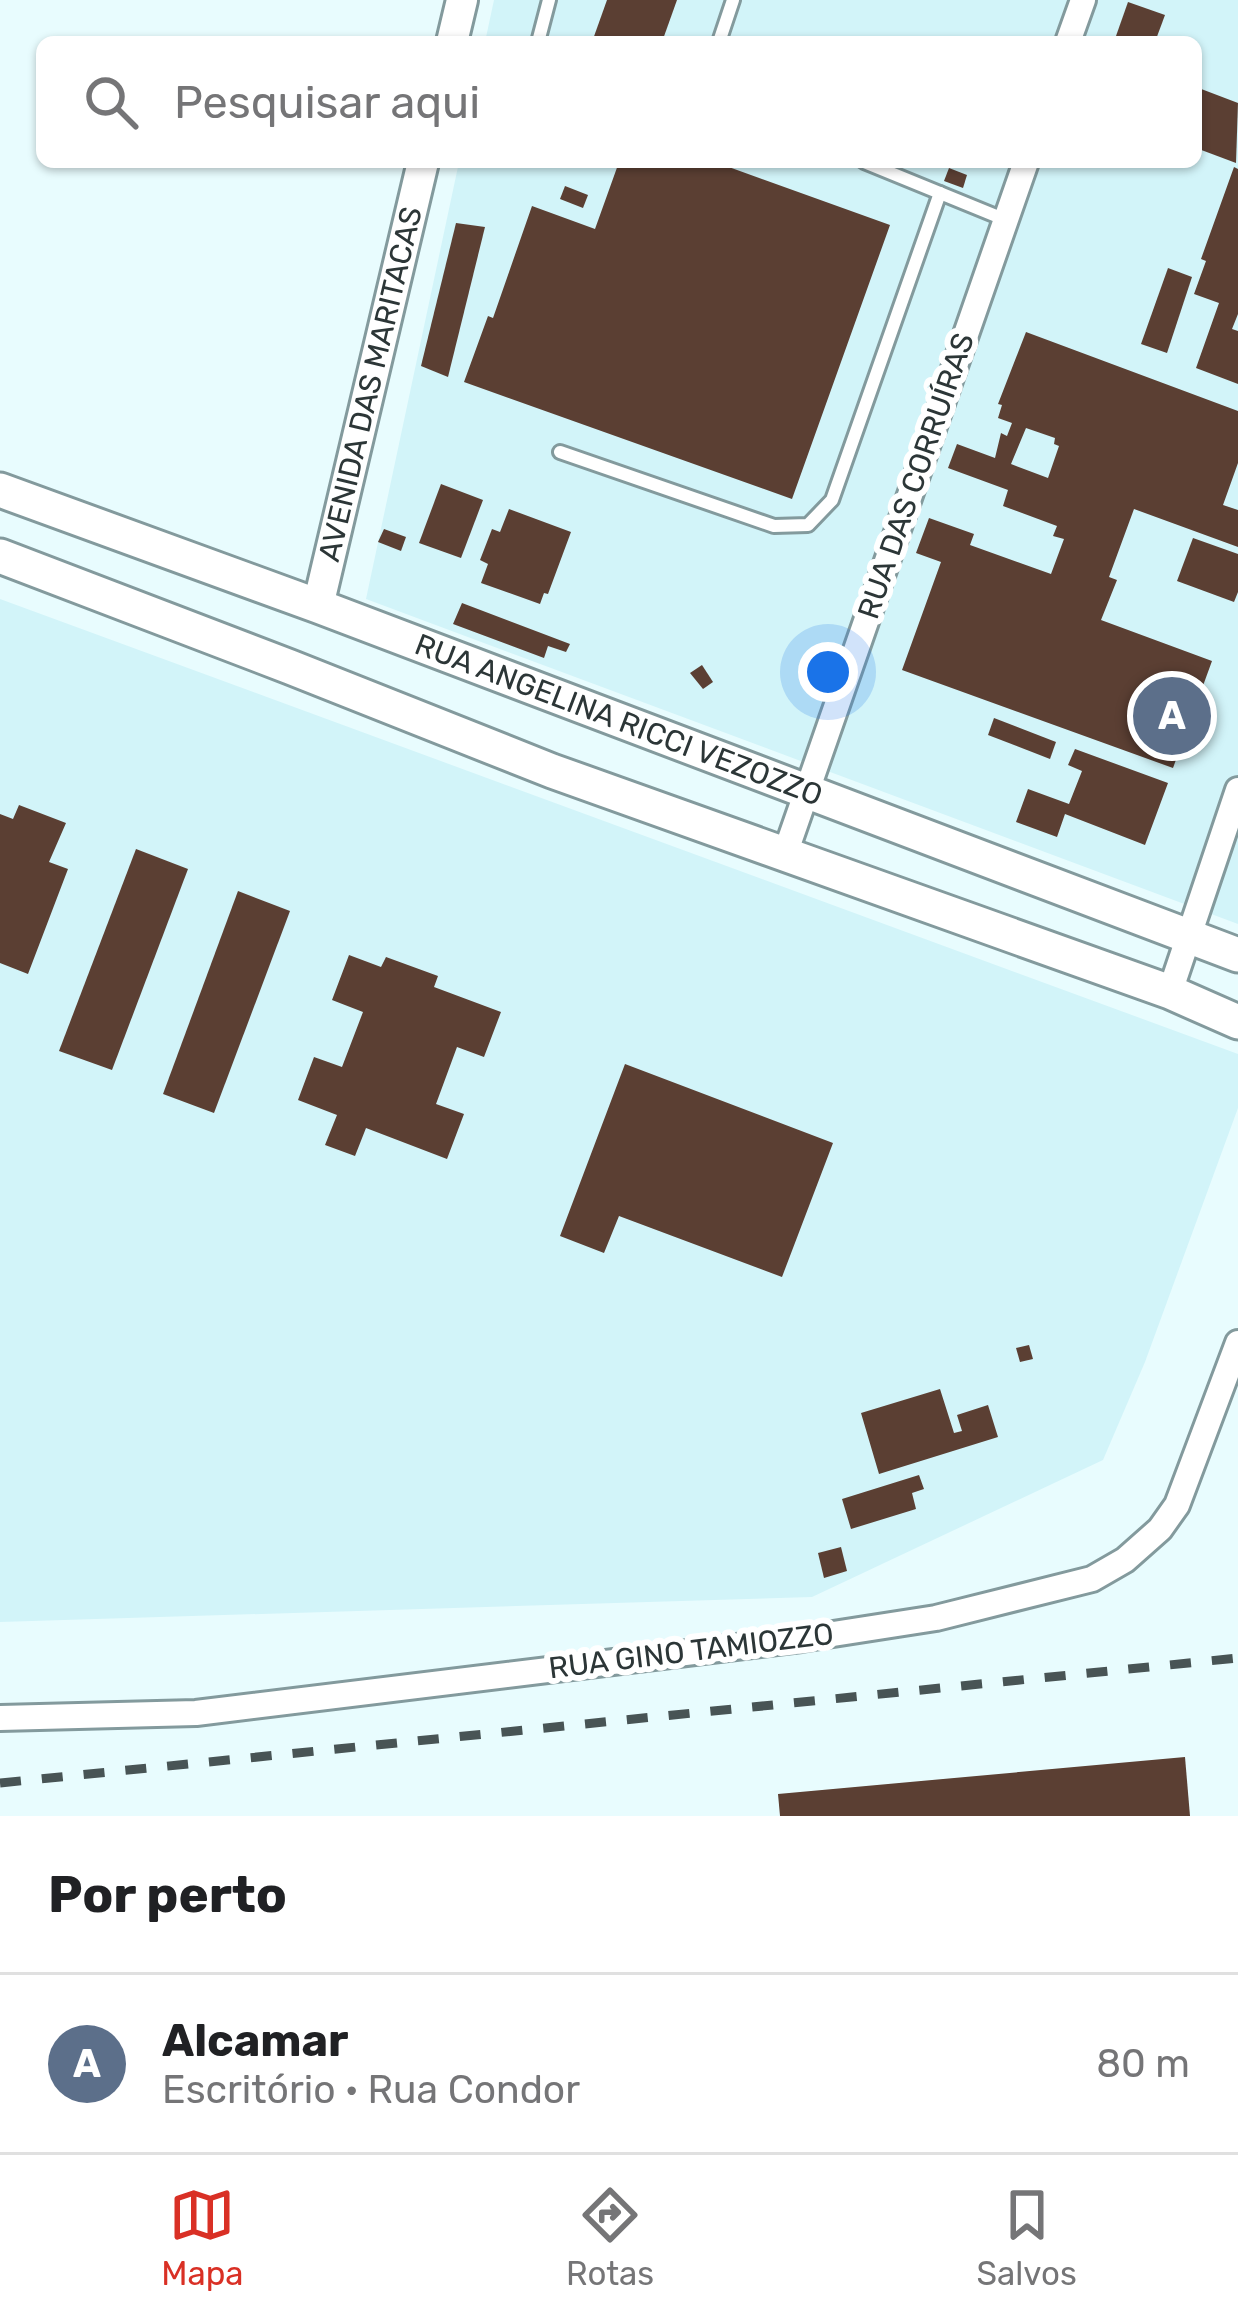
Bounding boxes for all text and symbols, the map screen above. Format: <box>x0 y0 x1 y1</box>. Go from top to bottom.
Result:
search box <box>36 36 1202 168</box>
icon: search <box>78 69 144 135</box>
text: Pesquisar aqui <box>174 76 480 129</box>
street label: AVENIDA DAS MARITACAS <box>311 203 430 565</box>
street label: RUA DAS CORRUÍRAS <box>850 328 982 624</box>
street label: RUA ANGELINA RICCI VEZOZZO <box>410 626 827 814</box>
your location <box>798 642 858 702</box>
pin: A <box>1133 671 1211 761</box>
street label: RUA GINO TAMIOZZO <box>546 1616 836 1686</box>
text: Por perto <box>48 1864 287 1925</box>
text: Alcamar <box>162 2014 348 2067</box>
text: A <box>73 2041 101 2087</box>
text: 80 m <box>1096 2041 1190 2087</box>
text: Escritório · Rua Condor <box>162 2067 580 2113</box>
tab: Mapa <box>161 2182 244 2293</box>
tab: Rotas <box>566 2182 654 2293</box>
tab: Salvos <box>977 2182 1077 2293</box>

